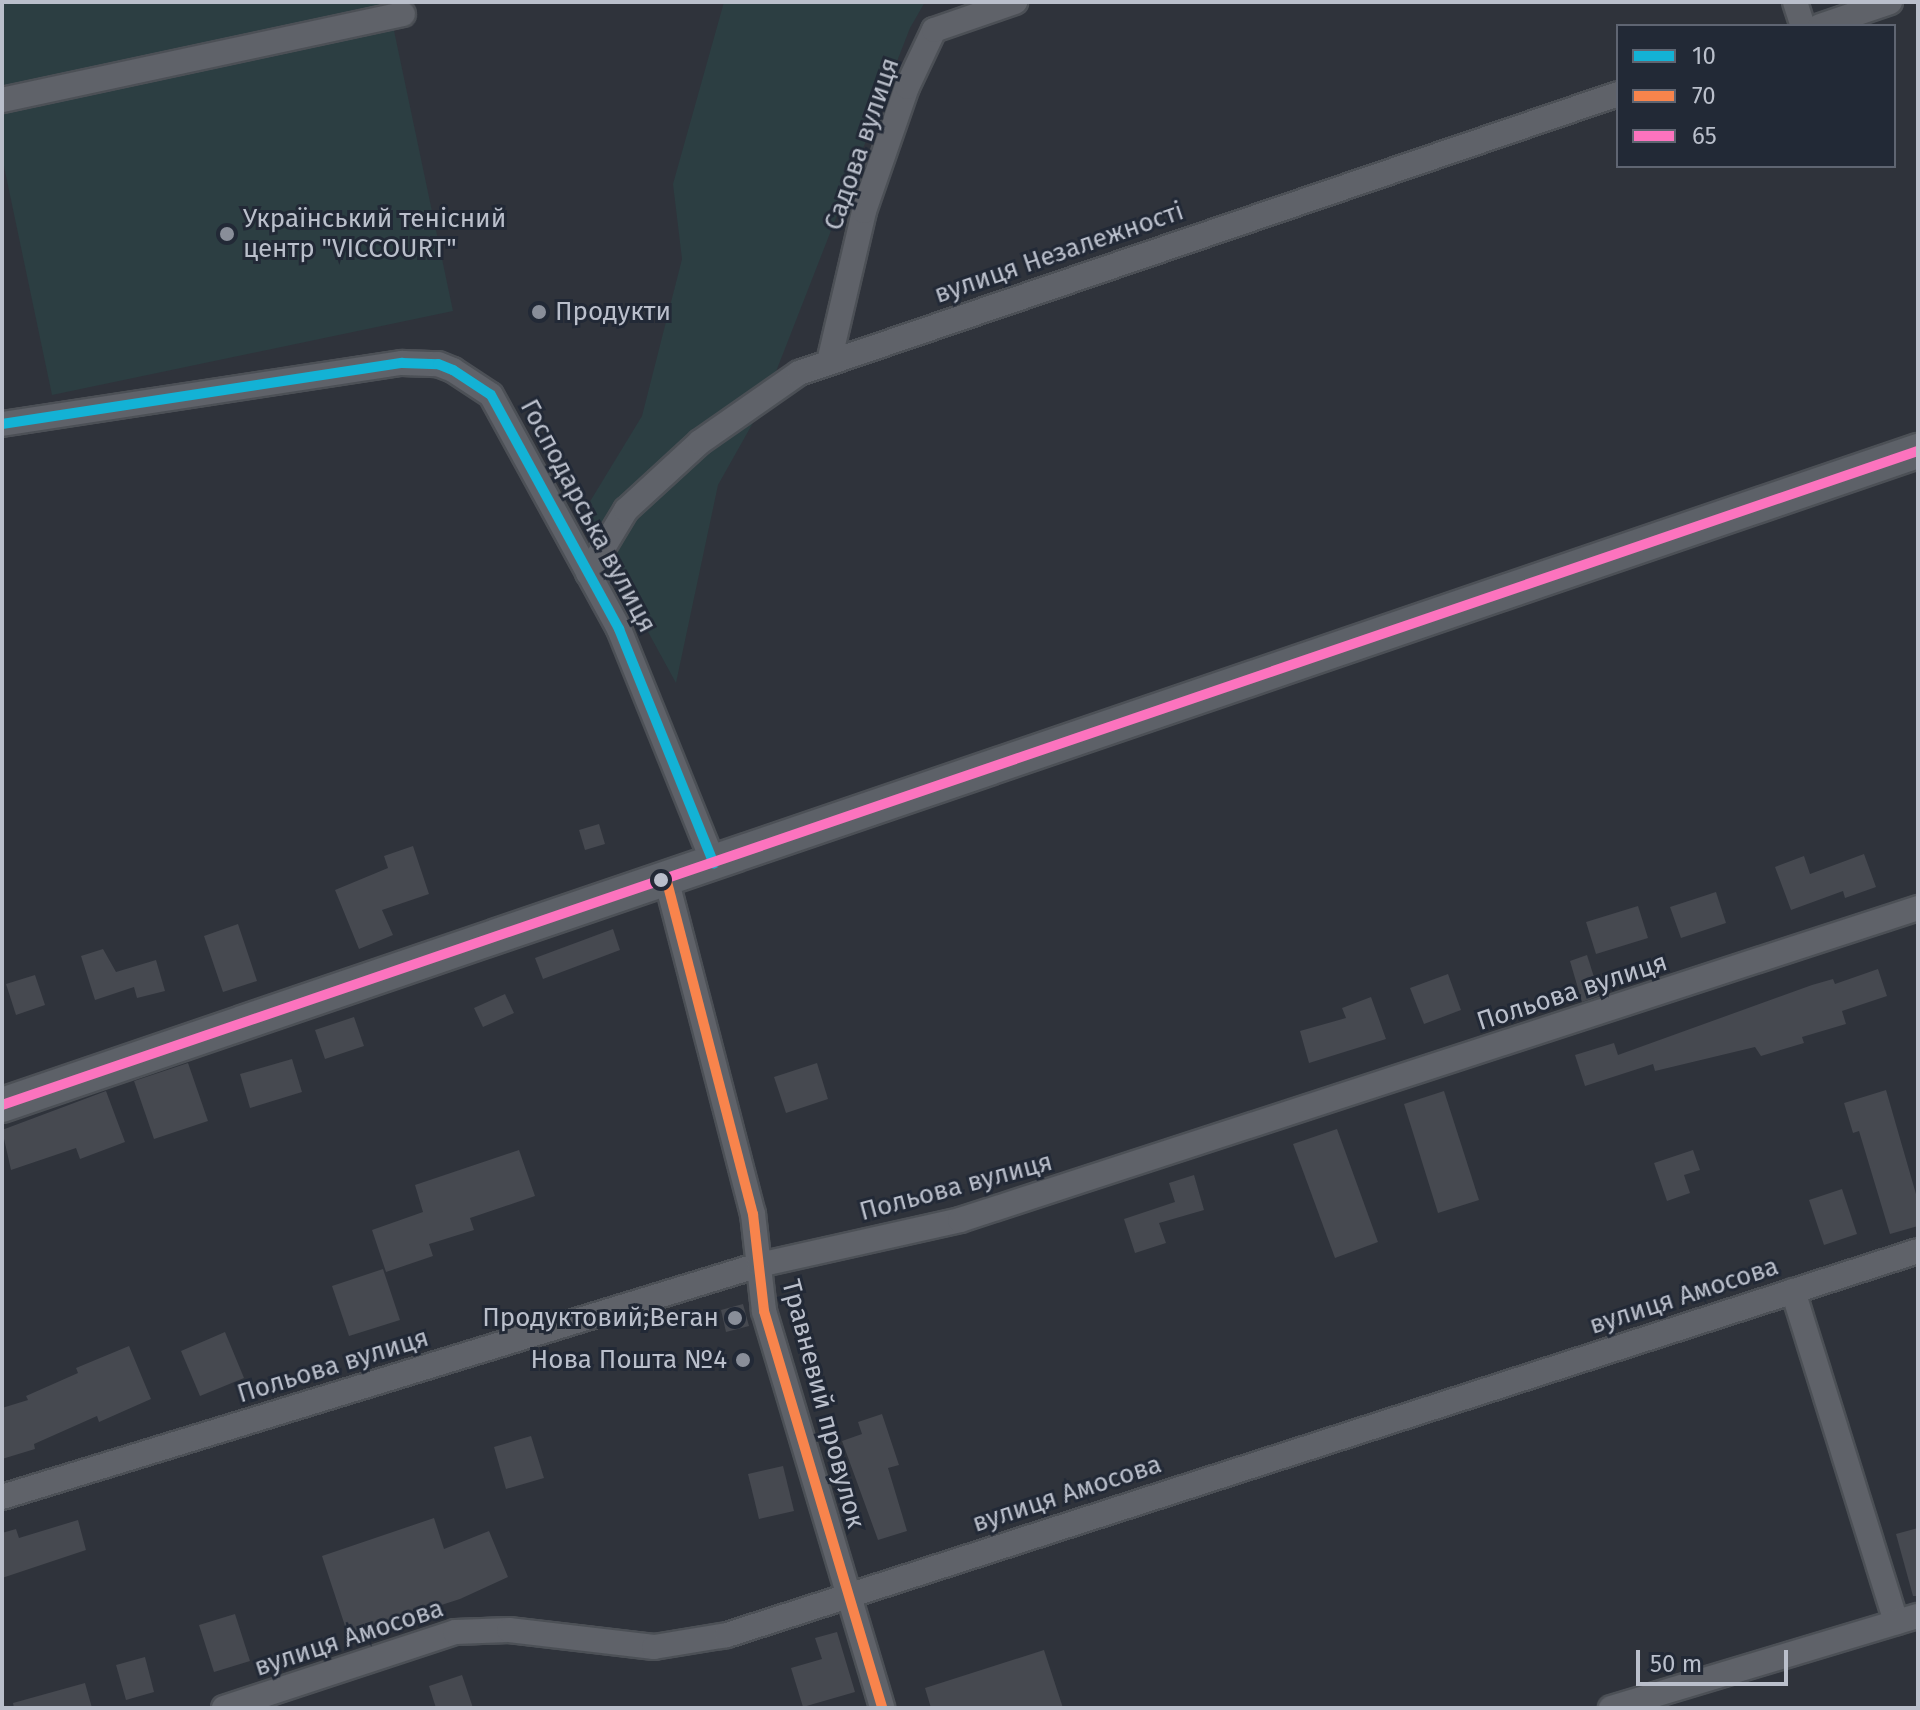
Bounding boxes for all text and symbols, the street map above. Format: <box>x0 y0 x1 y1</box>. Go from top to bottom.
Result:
legend <box>1616 24 1896 168</box>
text: 10 <box>1692 42 1716 70</box>
street label: Садова вулиця <box>818 54 906 234</box>
text: 70 <box>1692 82 1716 110</box>
text: 65 <box>1692 122 1717 150</box>
street label: вулиця Незалежності <box>930 196 1188 310</box>
place label: Український тенісний центр "VICCOURT" <box>243 203 506 264</box>
marker: Український тенісний центр "VICCOURT" <box>218 225 236 243</box>
place label: Продукти <box>555 296 671 328</box>
marker: Продукти <box>530 303 548 321</box>
street label: Господарська вулиця <box>513 394 663 638</box>
unlabelled marker <box>653 872 669 888</box>
street label: Польова вулиця <box>1473 947 1671 1037</box>
street label: Польова вулиця <box>856 1146 1056 1228</box>
street label: вулиця Амосова <box>1586 1251 1782 1341</box>
street label: Травневий провулок <box>775 1276 871 1532</box>
place label: Продуктовий;Веган <box>482 1302 719 1334</box>
marker: Продуктовий;Веган <box>726 1309 744 1327</box>
street label: Польова вулиця <box>234 1322 432 1410</box>
place label: Нова Пошта №4 <box>531 1344 727 1376</box>
marker: Нова Пошта №4 <box>734 1351 752 1369</box>
street label: вулиця Амосова <box>969 1449 1165 1539</box>
street label: вулиця Амосова <box>251 1593 447 1683</box>
scale bar <box>1640 1634 1792 1684</box>
text: 50 m <box>1650 1650 1702 1678</box>

